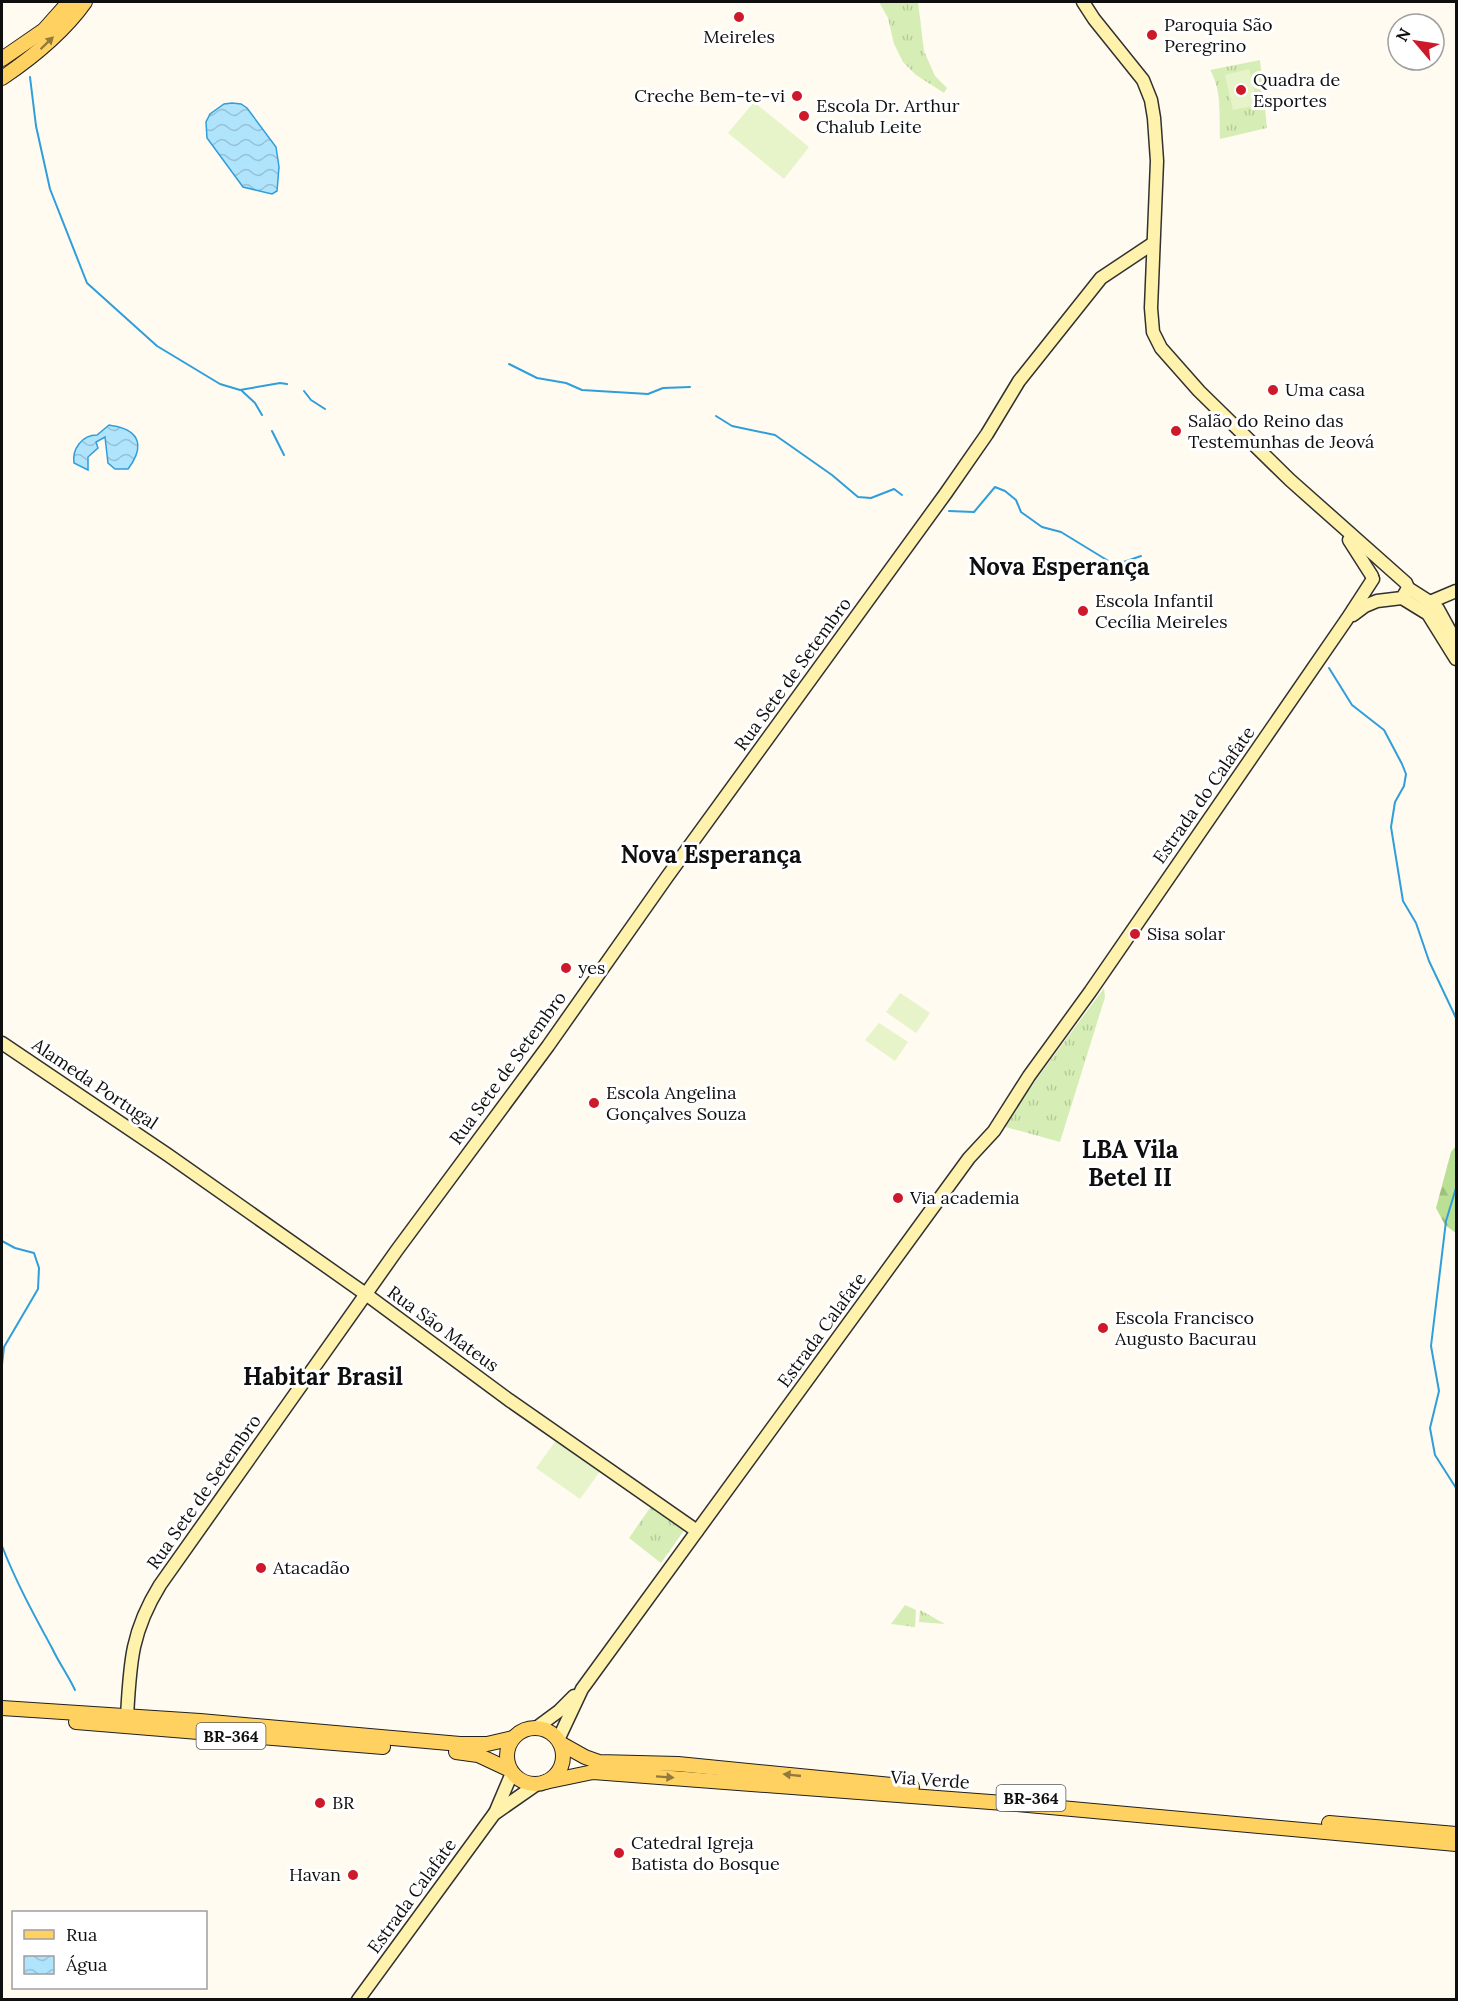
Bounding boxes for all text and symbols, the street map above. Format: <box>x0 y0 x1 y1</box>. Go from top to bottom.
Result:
marker: Meireles <box>732 10 746 24</box>
north arrow <box>1386 12 1446 72</box>
place label: Paroquia São Peregrino <box>1164 13 1273 57</box>
text: N <box>1391 24 1415 45</box>
place label: Meireles <box>703 25 775 48</box>
marker: Paroquia São Peregrino <box>1145 28 1159 42</box>
one-way arrow <box>39 37 53 51</box>
place label: Quadra de Esportes <box>1253 68 1341 112</box>
marker: Quadra de Esportes <box>1234 83 1248 97</box>
place label: Creche Bem-te-vi <box>634 84 785 107</box>
marker: Creche Bem-te-vi <box>790 89 804 103</box>
place label: Escola Dr. Arthur Chalub Leite <box>816 94 960 138</box>
marker: Escola Dr. Arthur Chalub Leite <box>797 109 811 123</box>
place label: Uma casa <box>1285 378 1365 401</box>
marker: Uma casa <box>1266 383 1280 397</box>
place label: Salão do Reino das Testemunhas de Jeová <box>1188 409 1374 453</box>
marker: Salão do Reino das Testemunhas de Jeová <box>1169 424 1183 438</box>
district label: Nova Esperança <box>968 551 1150 582</box>
place label: Escola Infantil Cecília Meireles <box>1095 589 1227 633</box>
street label: Rua Sete de Setembro <box>729 593 856 755</box>
marker: Escola Infantil Cecília Meireles <box>1076 604 1090 618</box>
street label: Estrada do Calafate <box>1148 721 1260 868</box>
district label: Nova Esperança <box>620 839 802 870</box>
place label: Sisa solar <box>1147 922 1226 945</box>
marker: Sisa solar <box>1128 927 1142 941</box>
place label: yes <box>578 956 605 979</box>
marker: yes <box>559 961 573 975</box>
street label: Rua Sete de Setembro <box>444 987 571 1149</box>
street label: Alameda Portugal <box>27 1032 163 1134</box>
place label: Escola Angelina Gonçalves Souza <box>606 1081 747 1125</box>
marker: Escola Angelina Gonçalves Souza <box>587 1096 601 1110</box>
district label: LBA Vila Betel II <box>1082 1134 1179 1193</box>
place label: Via academia <box>909 1186 1020 1209</box>
marker: Via academia <box>891 1191 905 1205</box>
street label: Estrada Calafate <box>772 1268 871 1392</box>
street label: Rua São Mateus <box>383 1280 504 1377</box>
place label: Escola Francisco Augusto Bacurau <box>1114 1306 1257 1350</box>
marker: Escola Francisco Augusto Bacurau <box>1096 1321 1110 1335</box>
district label: Habitar Brasil <box>243 1361 403 1392</box>
street label: Rua Sete de Setembro <box>141 1410 266 1574</box>
place label: Atacadão <box>272 1556 350 1579</box>
marker: Atacadão <box>254 1561 268 1575</box>
road number: BR-364 <box>196 1723 266 1749</box>
street label: Via Verde <box>889 1765 971 1794</box>
one-way arrow <box>782 1770 801 1780</box>
one-way arrow <box>655 1773 674 1782</box>
road number: BR-364 <box>996 1785 1066 1811</box>
place label: BR <box>332 1791 355 1814</box>
marker: BR <box>313 1796 327 1810</box>
place label: Catedral Igreja Batista do Bosque <box>631 1831 780 1875</box>
street label: Estrada Calafate <box>362 1834 461 1958</box>
marker: Catedral Igreja Batista do Bosque <box>612 1846 626 1860</box>
place label: Havan <box>289 1863 341 1886</box>
marker: Havan <box>346 1868 360 1882</box>
legend <box>12 1911 207 1989</box>
text: Rua <box>66 1923 97 1946</box>
text: Água <box>65 1953 107 1976</box>

